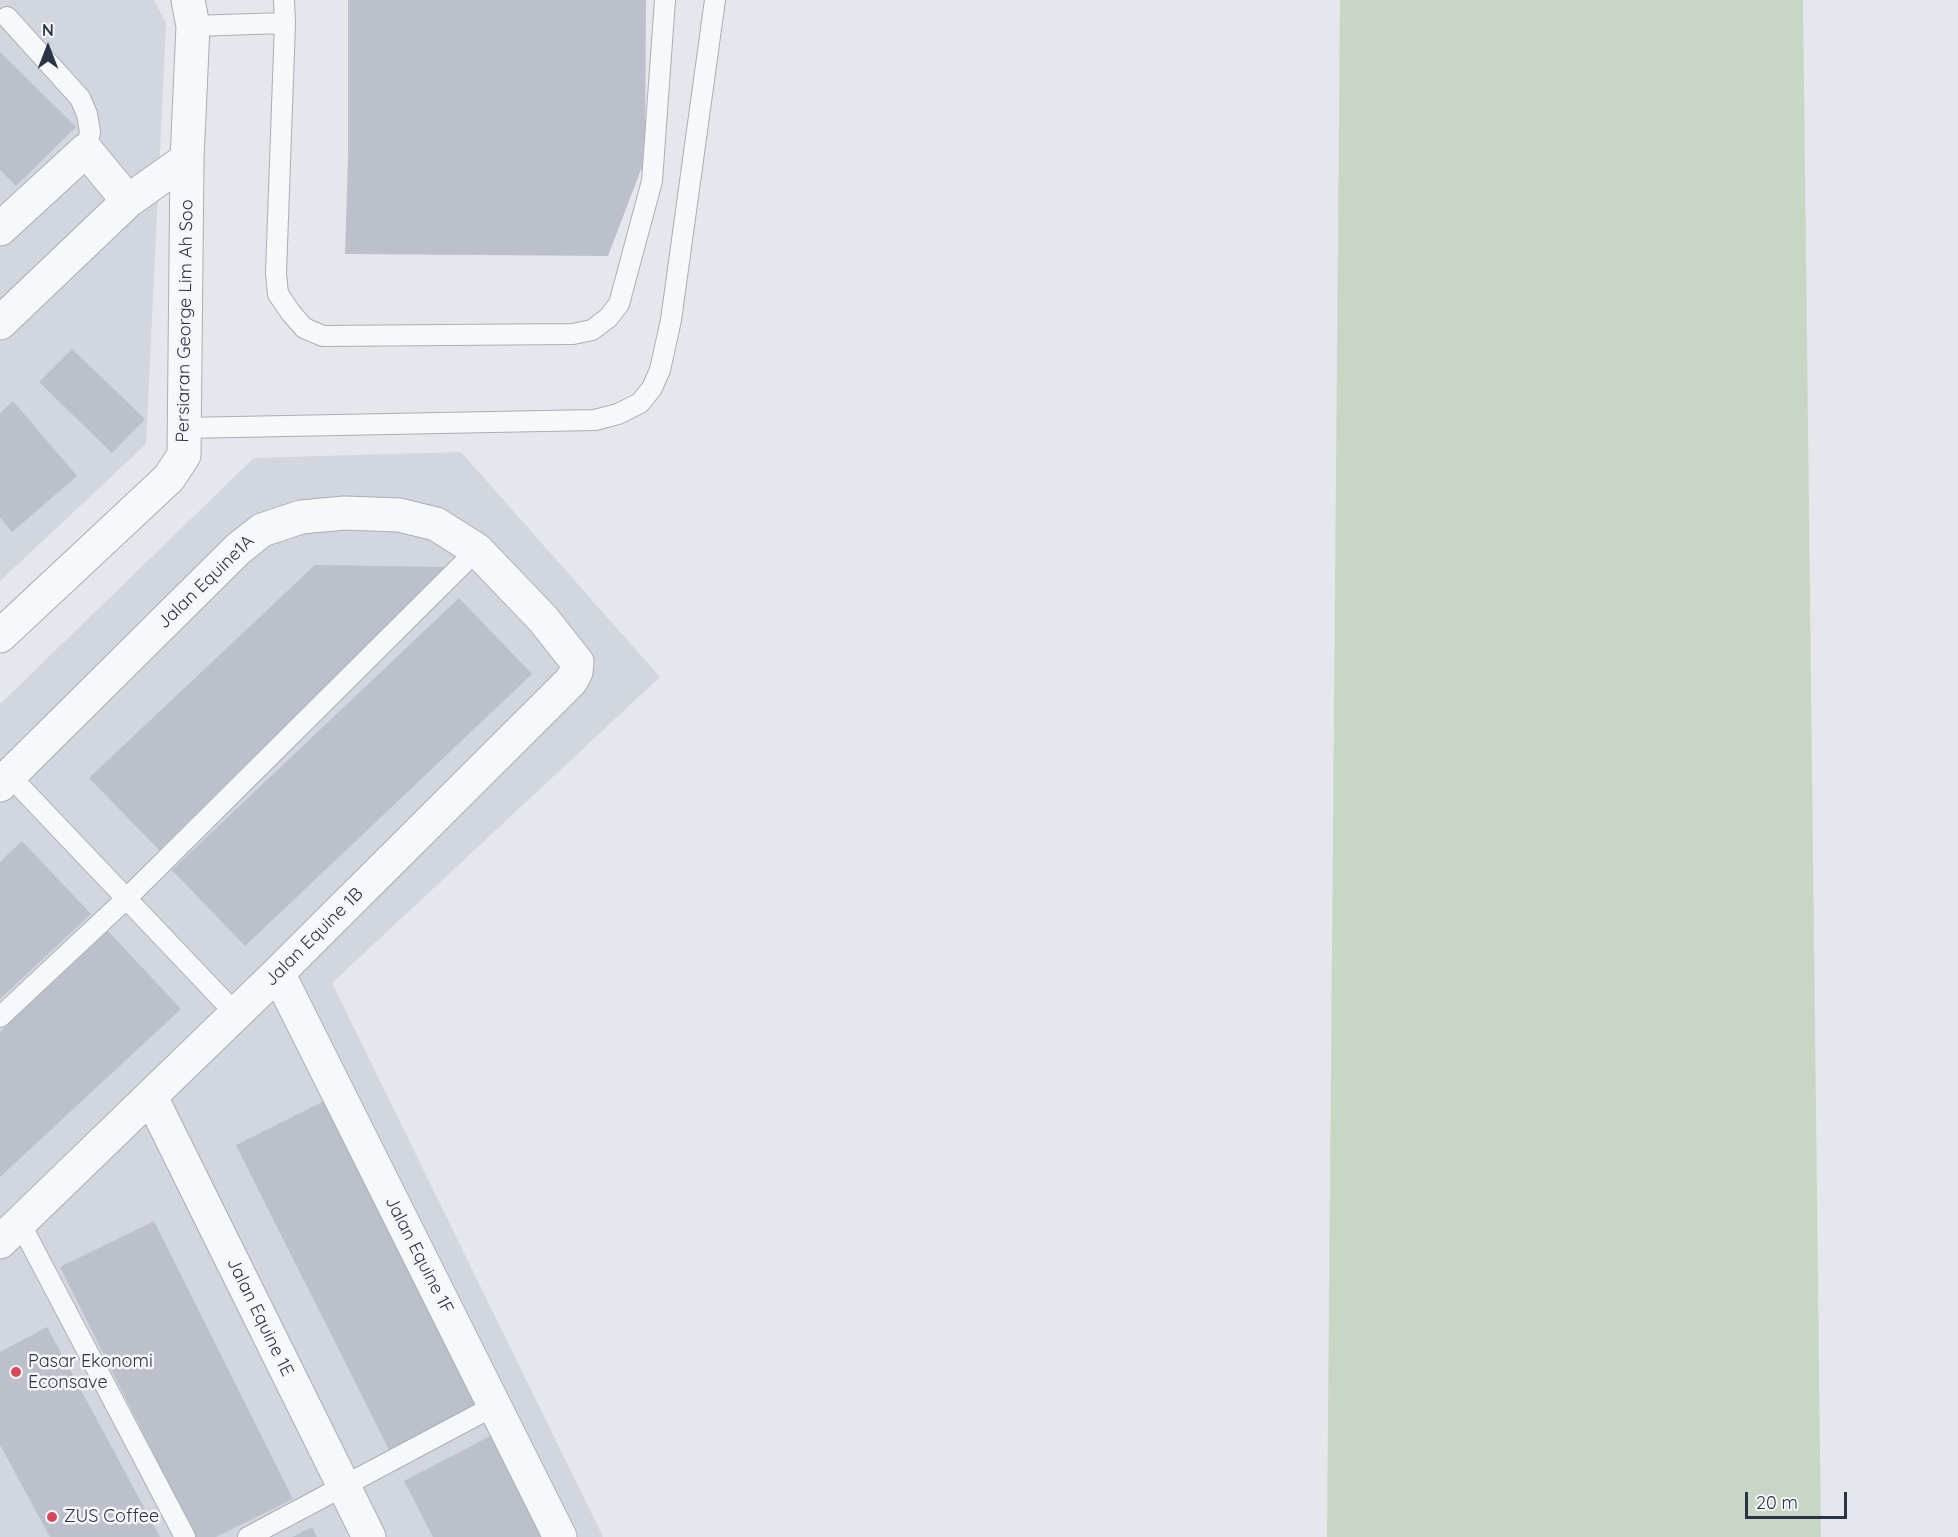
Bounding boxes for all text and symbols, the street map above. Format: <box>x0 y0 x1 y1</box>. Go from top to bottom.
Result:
north arrow <box>18 18 78 78</box>
text: N <box>42 20 54 40</box>
street label: Persiaran George Lim Ah Soo <box>172 199 198 443</box>
street label: Jalan Equine1A <box>153 531 259 633</box>
street label: Jalan Equine 1B <box>260 883 368 991</box>
street label: Jalan Equine 1F <box>380 1193 458 1317</box>
street label: Jalan Equine 1E <box>222 1254 298 1380</box>
place label: Pasar Ekonomi Econsave <box>28 1351 153 1394</box>
marker: Pasar Ekonomi Econsave <box>9 1365 23 1379</box>
scale bar <box>1748 1480 1850 1518</box>
text: 20 m <box>1756 1491 1798 1514</box>
place label: ZUS Coffee <box>64 1506 159 1528</box>
marker: ZUS Coffee <box>45 1510 59 1524</box>

